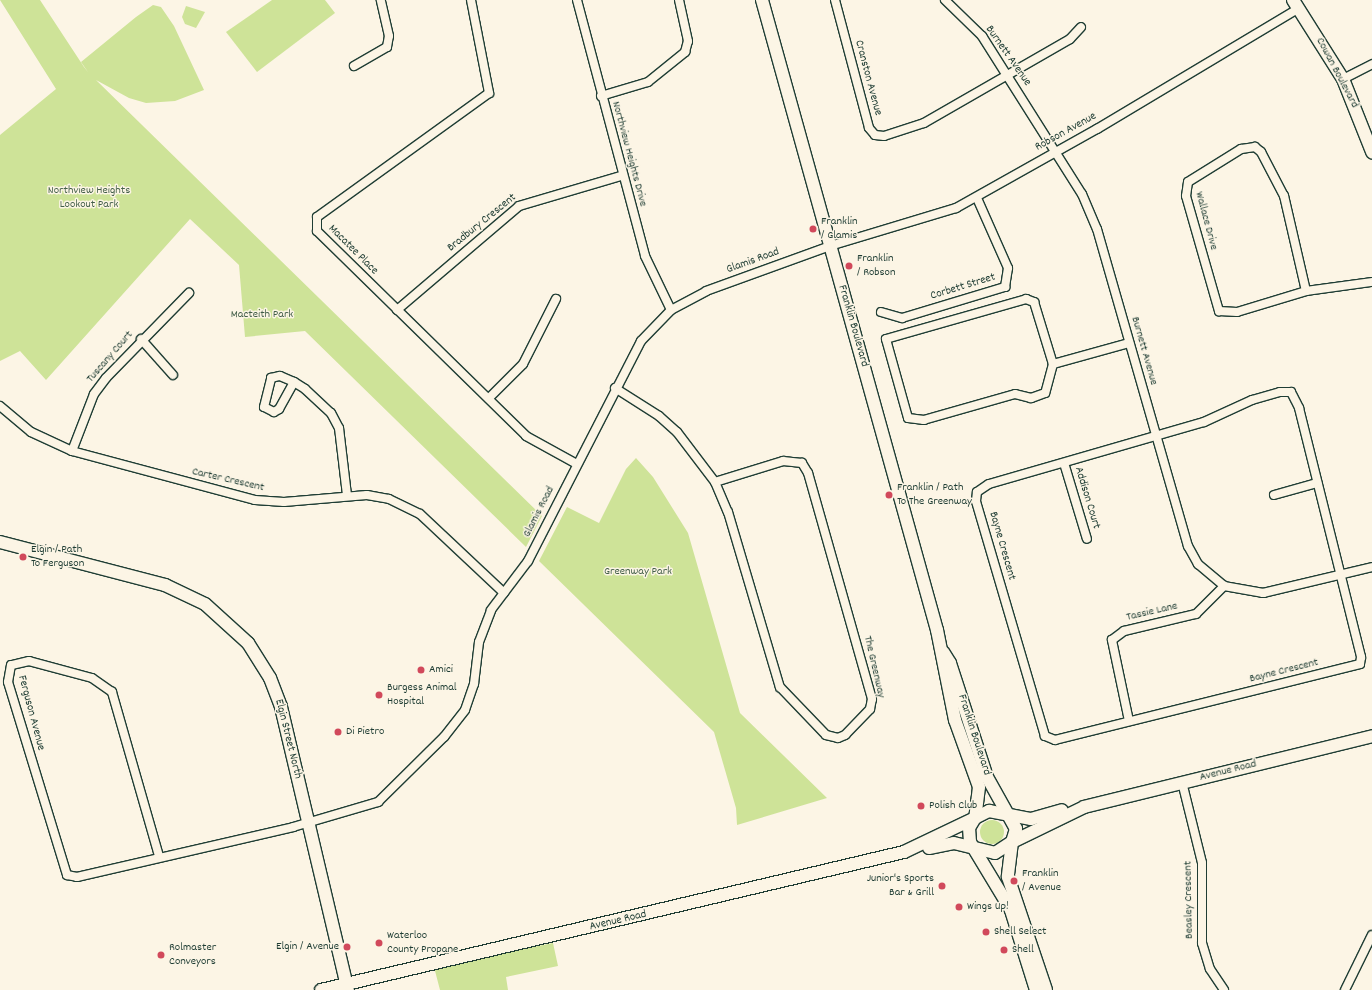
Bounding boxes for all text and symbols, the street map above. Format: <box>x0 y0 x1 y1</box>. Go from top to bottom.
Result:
street label: Burnett Avenue <box>982 23 1034 89</box>
street label: Cowan Boulevard <box>1312 35 1362 111</box>
street label: Cranston Avenue <box>851 39 885 117</box>
street label: Northview Heights Drive <box>608 100 650 208</box>
street label: Robson Avenue <box>1033 109 1099 155</box>
park label: Northview Heights Lookout Park <box>48 184 130 212</box>
street label: Wallace Drive <box>1191 190 1221 252</box>
street label: Bradbury Crescent <box>445 191 519 255</box>
place label: Franklin / Glamis <box>821 215 857 243</box>
street label: Macatee Place <box>325 222 381 278</box>
marker: Franklin / Glamis <box>808 224 818 234</box>
street label: Glamis Road <box>725 245 781 277</box>
place label: Franklin / Robson <box>857 252 895 280</box>
marker: Franklin / Robson <box>844 261 854 271</box>
street label: Corbett Street <box>929 270 997 304</box>
street label: Franklin Boulevard <box>834 284 872 368</box>
park label: Macteith Park <box>231 308 293 322</box>
street label: Burnett Avenue <box>1127 315 1161 387</box>
street label: Tuscany Court <box>84 328 136 386</box>
street label: Carter Crescent <box>190 465 266 495</box>
street label: Addison Court <box>1071 465 1103 531</box>
place label: Franklin / Path To The Greenway <box>897 481 972 509</box>
street label: Glamis Road <box>520 484 558 540</box>
marker: Franklin / Path To The Greenway <box>884 490 894 500</box>
street label: Bayne Crescent <box>985 510 1019 582</box>
place label: Elgin / Path To Ferguson <box>31 543 84 571</box>
marker: Elgin / Path To Ferguson <box>18 552 28 562</box>
park label: Greenway Park <box>604 565 672 579</box>
street label: Tassie Lane <box>1125 599 1179 625</box>
street label: The Greenway <box>860 635 888 699</box>
street label: Bayne Crescent <box>1248 655 1320 687</box>
place label: Amici <box>429 663 453 677</box>
marker: Amici <box>416 665 426 675</box>
street label: Ferguson Avenue <box>14 674 48 752</box>
place label: Burgess Animal Hospital <box>387 681 457 709</box>
marker: Burgess Animal Hospital <box>374 690 384 700</box>
street label: Franklin Boulevard <box>954 693 994 777</box>
street label: Elgin Street North <box>271 698 305 780</box>
place label: Di Pietro <box>346 725 384 739</box>
marker: Di Pietro <box>333 727 343 737</box>
street label: Avenue Road <box>1198 757 1258 785</box>
place label: Polish Club <box>929 799 977 813</box>
marker: Polish Club <box>916 801 926 811</box>
street label: Beasley Crescent <box>1181 861 1197 939</box>
place label: Franklin / Avenue <box>1022 867 1061 895</box>
place label: Junior's Sports Bar & Grill <box>867 872 934 900</box>
marker: Franklin / Avenue <box>1009 876 1019 886</box>
marker: Junior's Sports Bar & Grill <box>937 881 947 891</box>
place label: Wings Up! <box>967 900 1009 914</box>
marker: Wings Up! <box>954 902 964 912</box>
street label: Avenue Road <box>588 907 648 935</box>
place label: Shell Select <box>994 925 1046 939</box>
marker: Shell Select <box>981 927 991 937</box>
place label: Waterloo County Propane <box>387 929 458 957</box>
marker: Waterloo County Propane <box>374 938 384 948</box>
place label: Elgin / Avenue <box>276 940 339 954</box>
place label: Rolmaster Conveyors <box>169 941 216 969</box>
marker: Elgin / Avenue <box>342 942 352 952</box>
place label: Shell <box>1012 943 1034 957</box>
marker: Shell <box>999 945 1009 955</box>
marker: Rolmaster Conveyors <box>156 950 166 960</box>

